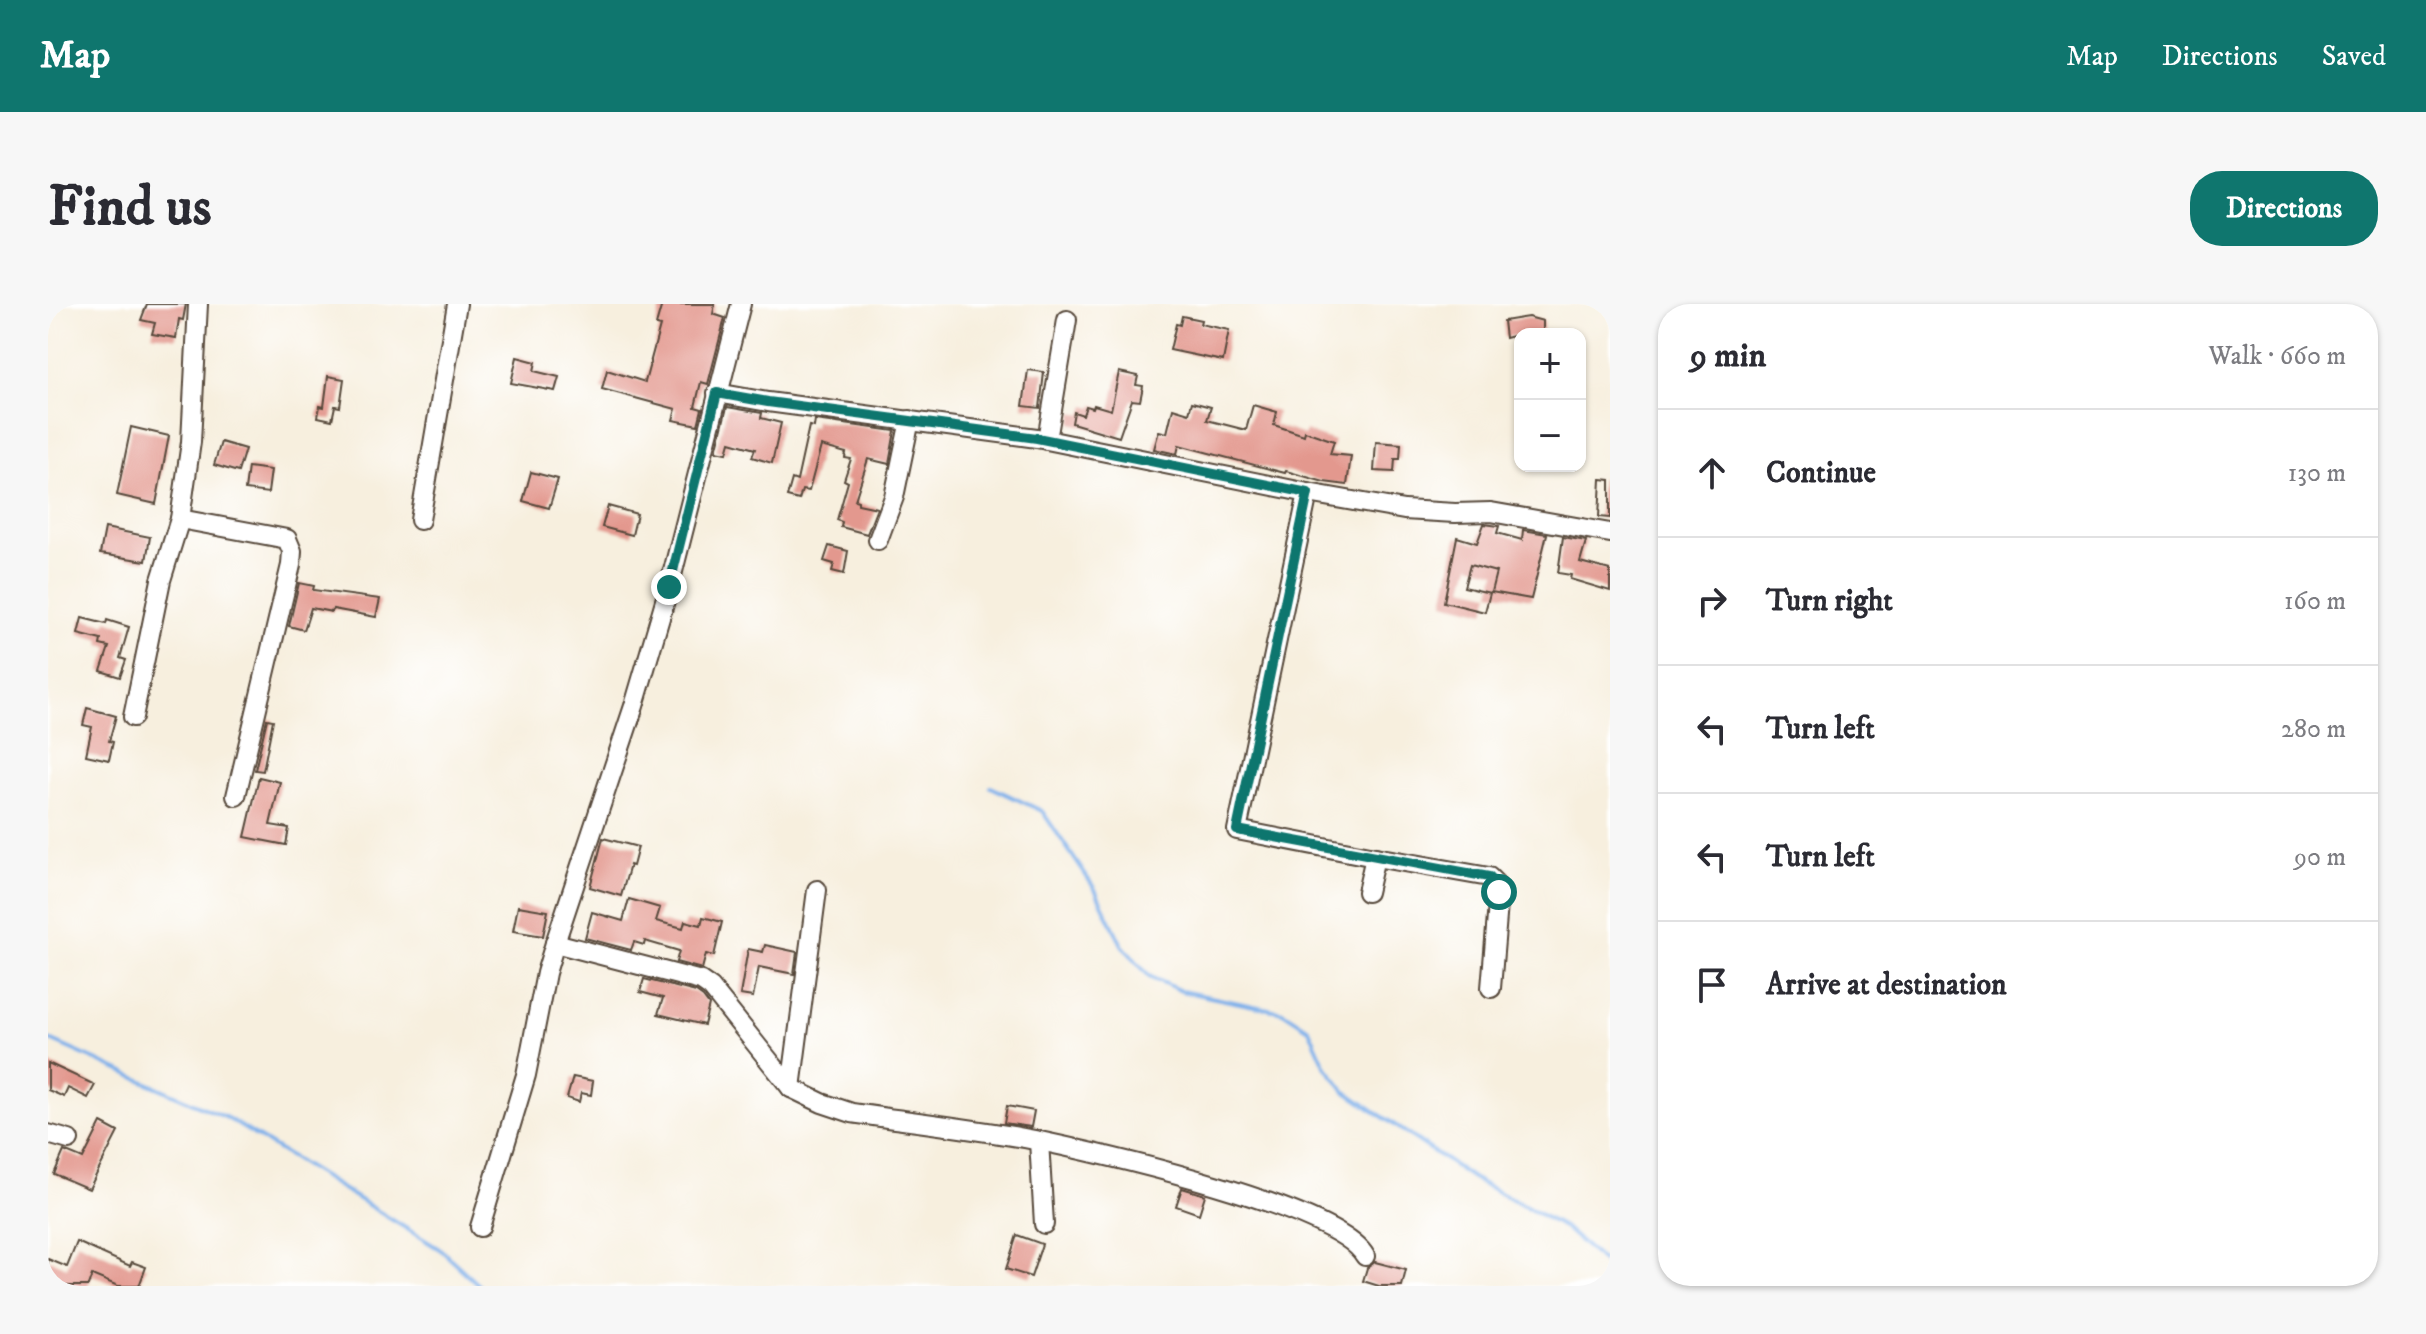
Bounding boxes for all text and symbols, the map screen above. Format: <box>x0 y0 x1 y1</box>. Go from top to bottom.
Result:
text: Map <box>40 32 110 80</box>
text: Map <box>2066 39 2118 74</box>
text: Directions <box>2162 39 2278 74</box>
text: Saved <box>2322 39 2386 74</box>
button: Directions <box>2190 171 2378 246</box>
text: Find us <box>48 173 212 243</box>
map controls <box>1514 328 1586 472</box>
button: + <box>1514 328 1586 400</box>
text: 9 min <box>1690 335 1766 377</box>
text: Walk · 660 m <box>2208 340 2346 373</box>
button: − <box>1514 400 1586 472</box>
icon: ahead <box>1690 451 1734 495</box>
text: Continue <box>1766 455 1876 492</box>
text: 130 m <box>2288 457 2346 490</box>
route end <box>651 569 687 605</box>
icon: right <box>1690 579 1734 623</box>
text: Turn right <box>1766 583 1893 620</box>
text: 160 m <box>2284 585 2346 618</box>
icon: left <box>1690 707 1734 751</box>
text: Turn left <box>1766 711 1875 748</box>
text: 280 m <box>2281 713 2346 746</box>
icon: left <box>1690 835 1734 879</box>
text: Turn left <box>1766 839 1875 876</box>
text: 90 m <box>2294 841 2346 874</box>
route start <box>1481 874 1517 910</box>
icon: arrive <box>1690 963 1734 1007</box>
text: Arrive at destination <box>1766 967 2007 1004</box>

